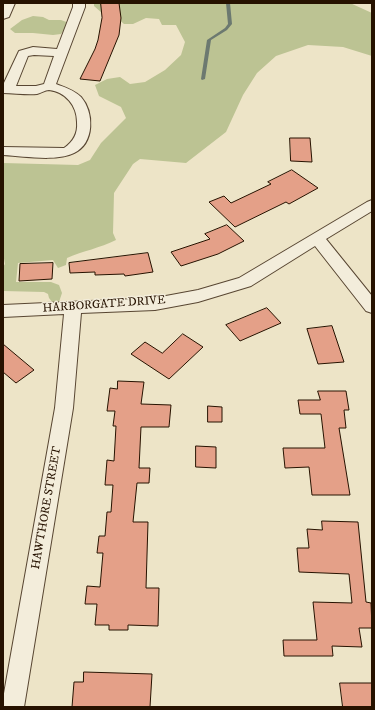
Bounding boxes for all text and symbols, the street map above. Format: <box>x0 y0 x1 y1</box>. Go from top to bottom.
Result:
street label: HARBORGATE DRIVE <box>42 294 166 316</box>
street label: HAWTHORE STREET <box>29 445 65 571</box>

